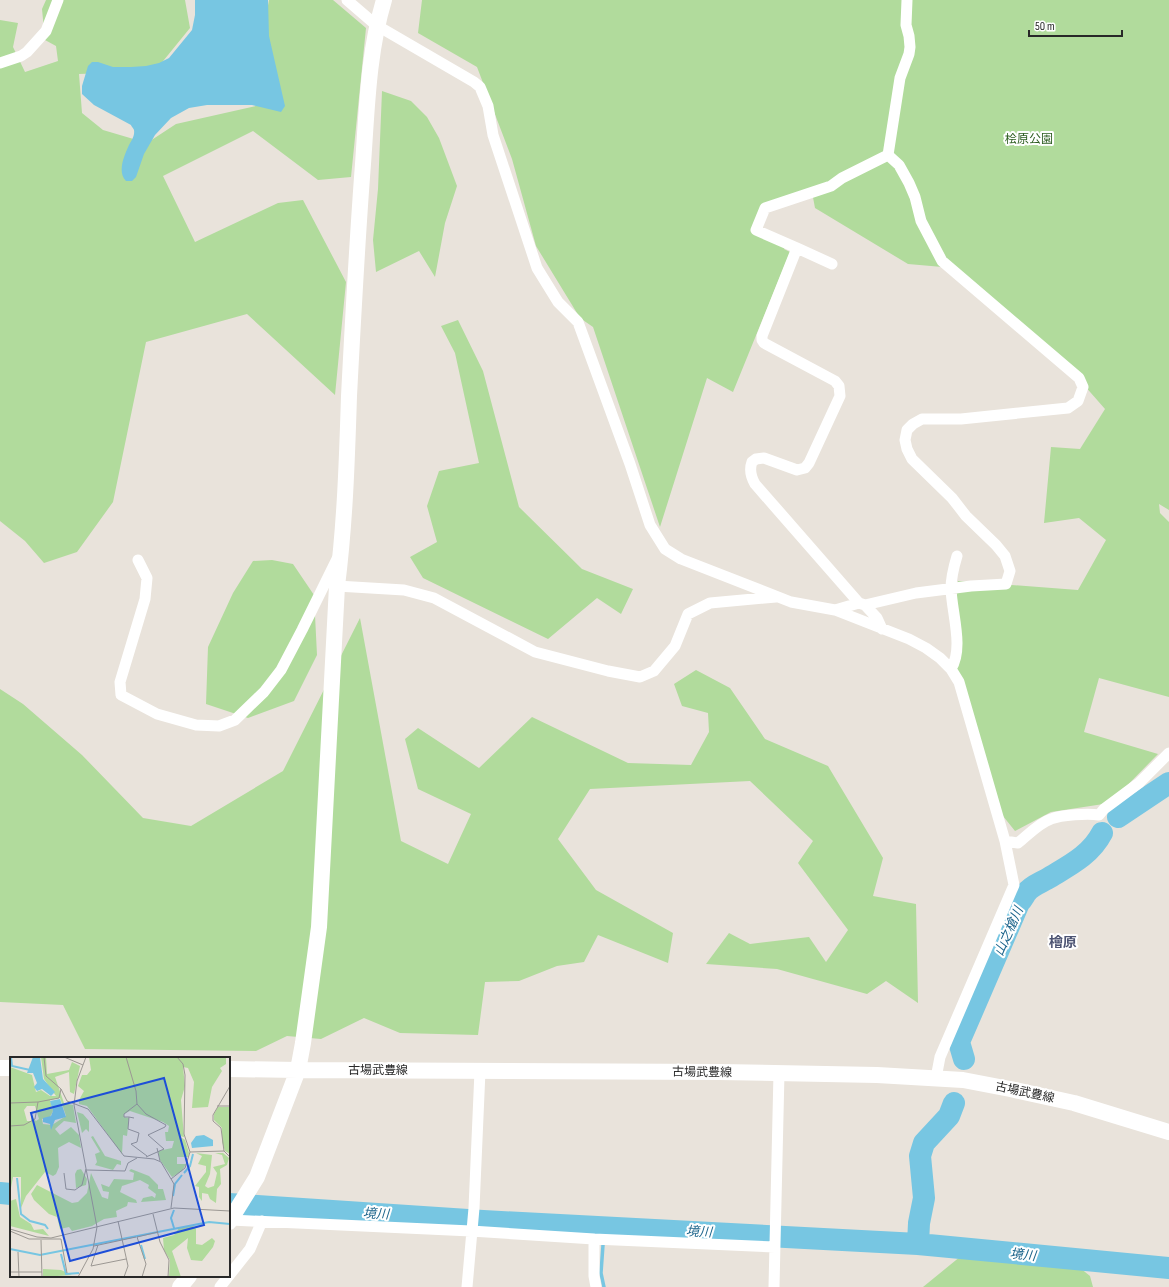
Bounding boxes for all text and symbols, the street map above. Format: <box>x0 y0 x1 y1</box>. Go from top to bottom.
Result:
scale bar <box>1029 12 1122 38</box>
text: 50 m <box>1035 19 1055 34</box>
park label: 桧原公園 <box>1005 132 1053 147</box>
water label: 山之槍川 <box>991 903 1028 958</box>
district label: 檜原 <box>1049 934 1077 951</box>
inset map <box>10 1057 230 1277</box>
street label: 古場武豊線 <box>348 1063 408 1078</box>
street label: 古場武豊線 <box>672 1064 732 1081</box>
street label: 古場武豊線 <box>994 1079 1056 1106</box>
water label: 境川 <box>363 1205 391 1223</box>
water label: 境川 <box>686 1223 714 1241</box>
water label: 境川 <box>1009 1246 1039 1265</box>

